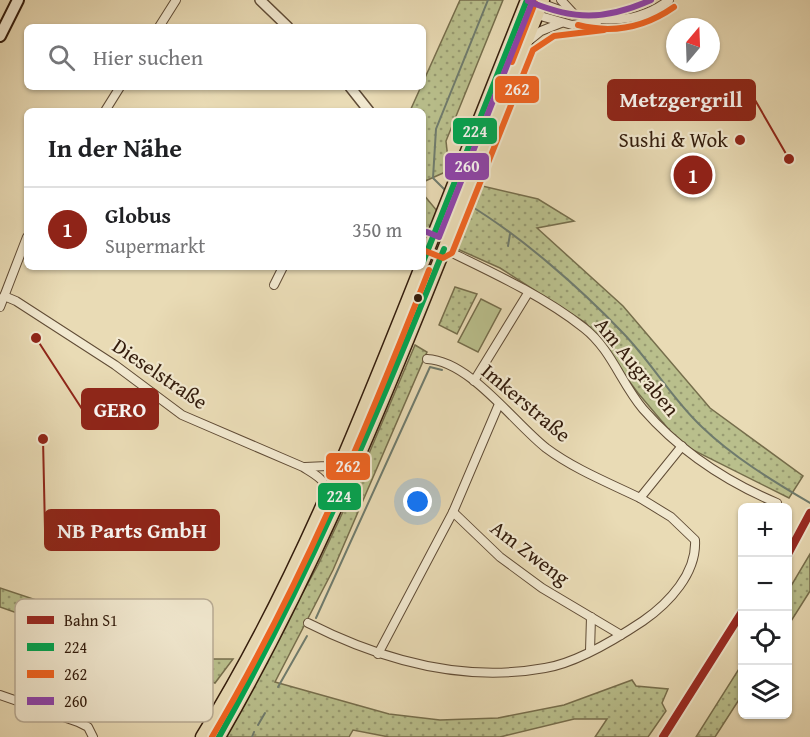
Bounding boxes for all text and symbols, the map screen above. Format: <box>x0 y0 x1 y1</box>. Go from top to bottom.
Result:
north arrow <box>666 18 720 72</box>
search box <box>24 24 426 90</box>
icon: search <box>45 41 78 74</box>
text: Hier suchen <box>93 41 203 73</box>
line badge: 262 <box>494 75 540 104</box>
text: 262 <box>505 77 529 101</box>
callout: Metzgergrill <box>608 80 755 120</box>
text: Metzgergrill <box>619 83 743 115</box>
line badge: 224 <box>452 117 498 145</box>
text: 224 <box>463 119 487 143</box>
place label: Sushi & Wok <box>619 124 728 155</box>
text: In der Nähe <box>48 128 182 167</box>
marker: Sushi & Wok <box>733 133 747 147</box>
line badge: 260 <box>444 152 490 181</box>
pin: 1 <box>674 152 712 198</box>
text: 260 <box>455 154 479 178</box>
text: Globus <box>105 199 171 231</box>
text: 1 <box>62 215 73 244</box>
text: 350 m <box>352 215 402 244</box>
text: Supermarkt <box>105 231 205 260</box>
unlabelled marker <box>412 292 424 304</box>
street label: Am Augraben <box>588 310 687 423</box>
street label: Dieselstraße <box>106 330 214 417</box>
street label: Imkerstraße <box>475 356 578 450</box>
callout: GERO <box>82 389 158 429</box>
text: GERO <box>94 393 146 425</box>
line badge: 262 <box>325 452 371 481</box>
text: 262 <box>336 454 360 478</box>
line badge: 224 <box>317 482 362 511</box>
text: 224 <box>327 484 351 508</box>
your location <box>403 487 432 516</box>
map controls <box>738 503 792 719</box>
button: + <box>738 503 792 557</box>
callout: NB Parts GmbH <box>45 510 219 550</box>
street label: Am Zweng <box>484 512 577 593</box>
text: NB Parts GmbH <box>57 514 207 546</box>
button: − <box>738 557 792 611</box>
legend <box>15 599 213 722</box>
text: Bahn S1 <box>64 608 118 632</box>
button: locate <box>738 611 792 665</box>
text: 224 <box>64 635 87 659</box>
text: 262 <box>64 662 87 686</box>
button: layers <box>738 665 792 719</box>
text: 260 <box>64 689 87 713</box>

